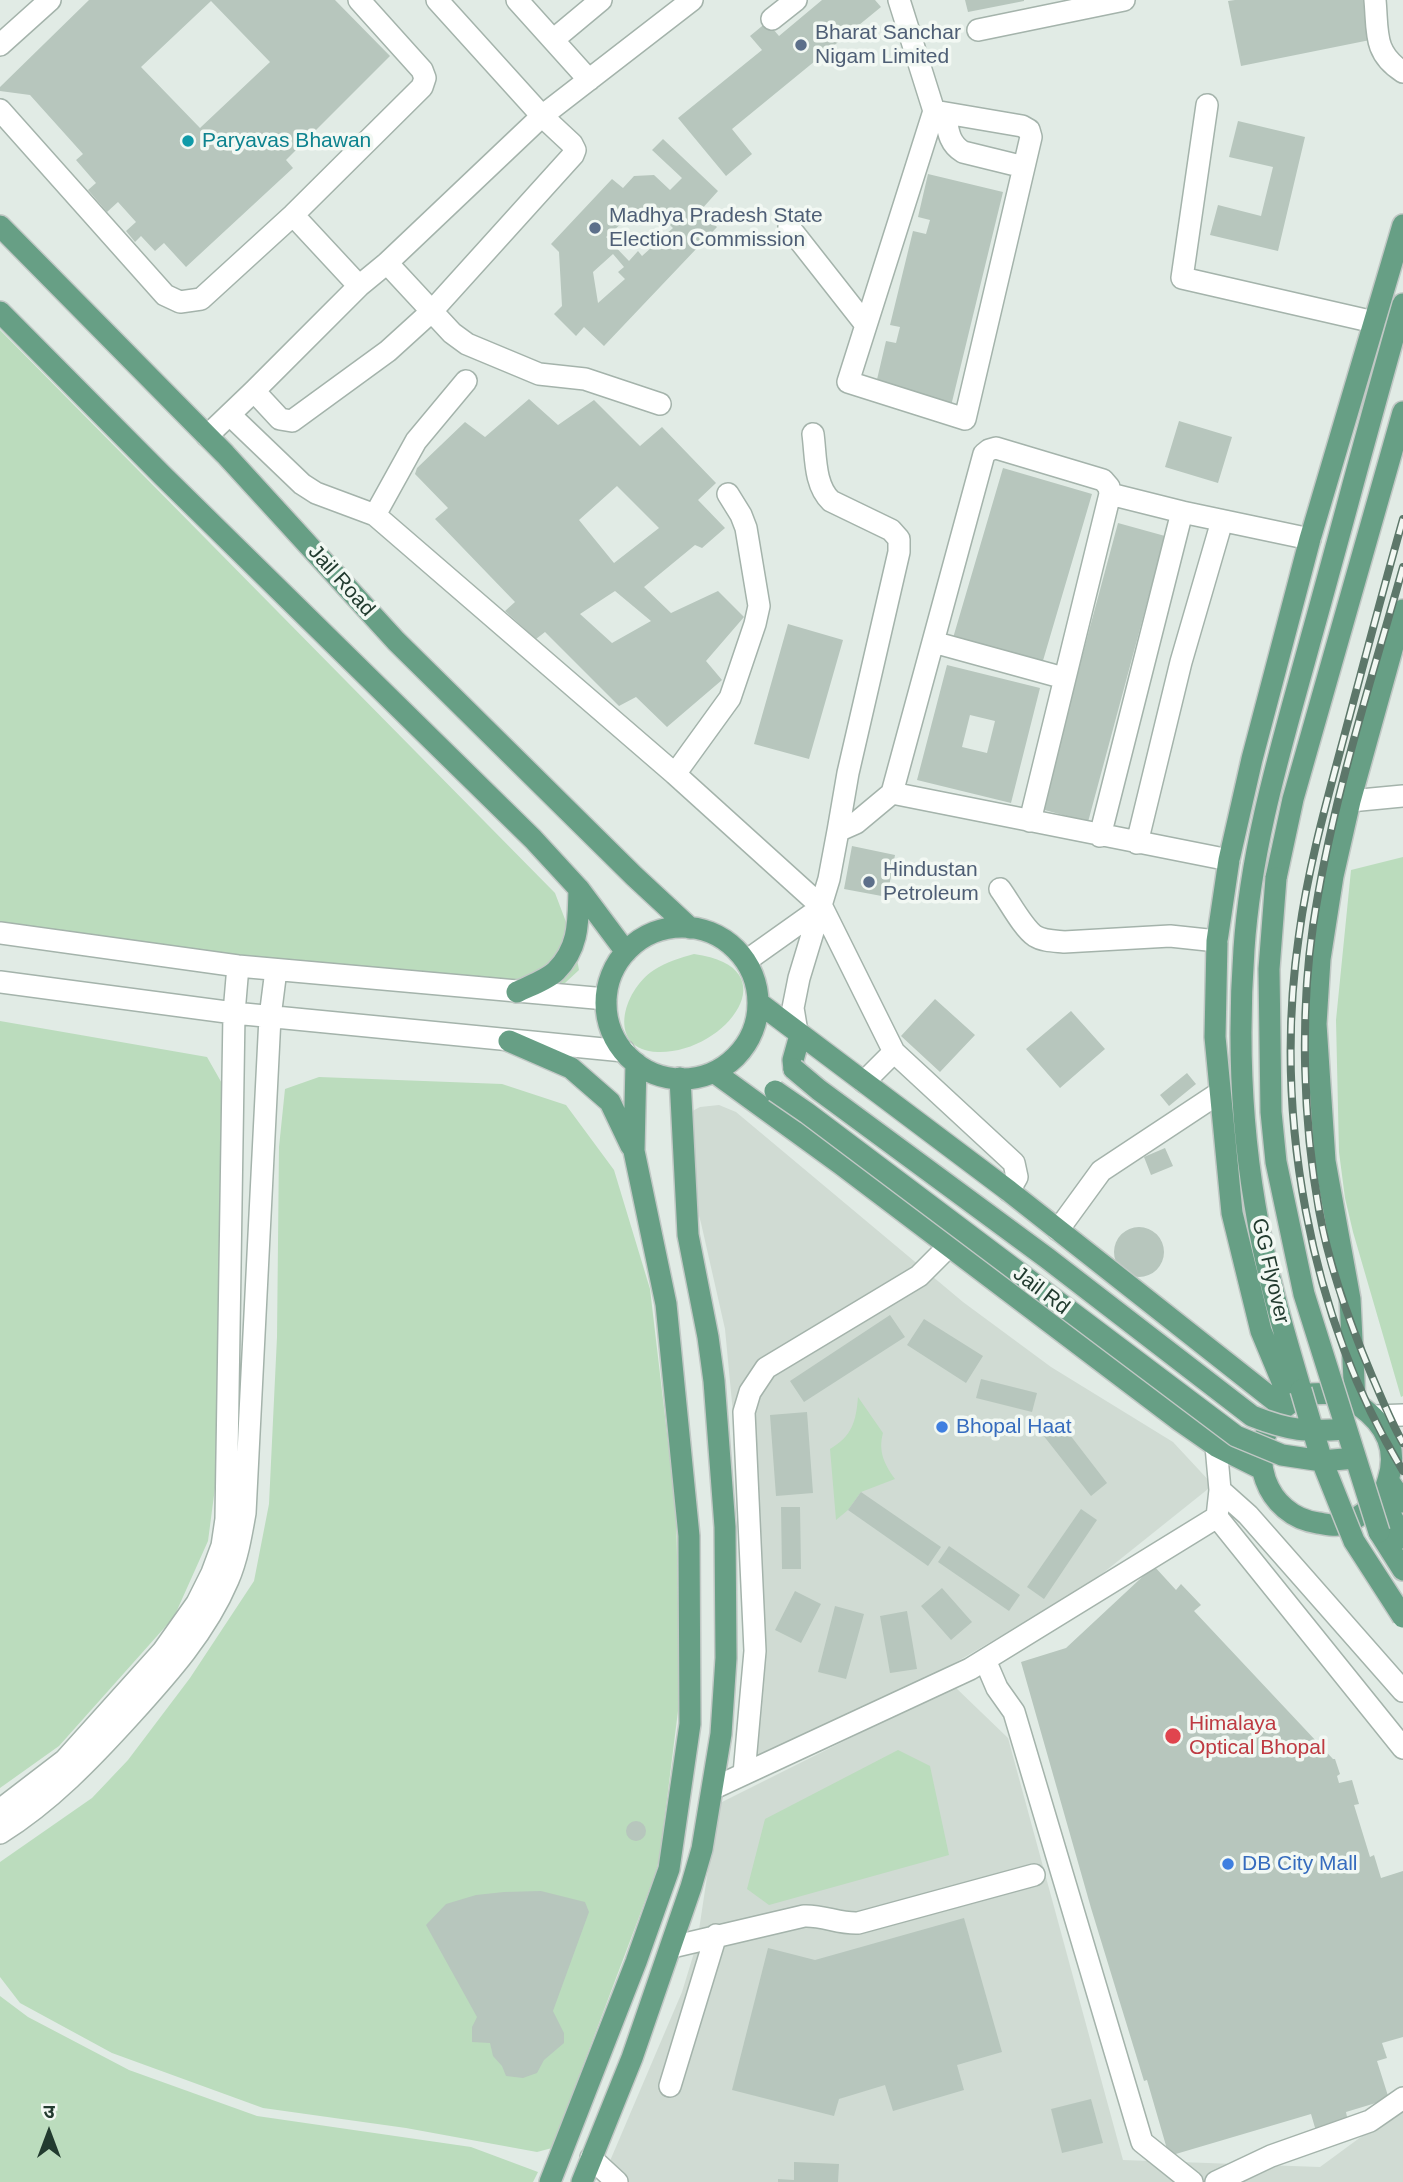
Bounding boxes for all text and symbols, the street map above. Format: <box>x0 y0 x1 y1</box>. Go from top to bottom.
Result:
place label: Bharat Sanchar Nigam Limited <box>815 20 961 70</box>
marker: Bharat Sanchar Nigam Limited <box>793 37 809 53</box>
place label: Paryavas Bhawan <box>202 128 371 154</box>
marker: Paryavas Bhawan <box>180 133 196 149</box>
place label: Madhya Pradesh State Election Commission <box>609 203 823 253</box>
marker: Madhya Pradesh State Election Commission <box>587 220 603 236</box>
street label: Jail Road <box>302 540 380 622</box>
place label: Hindustan Petroleum <box>883 857 979 907</box>
marker: Hindustan Petroleum <box>861 874 877 890</box>
street label: GG Flyover <box>1246 1216 1294 1326</box>
street label: Jail Rd <box>1008 1262 1074 1320</box>
place label: Bhopal Haat <box>956 1414 1072 1440</box>
marker: Bhopal Haat <box>934 1419 950 1435</box>
place label: Himalaya Optical Bhopal <box>1189 1711 1326 1761</box>
marker: Himalaya Optical Bhopal <box>1163 1726 1183 1746</box>
place label: DB City Mall <box>1242 1851 1358 1877</box>
marker: DB City Mall <box>1220 1856 1236 1872</box>
north arrow <box>14 2098 84 2168</box>
text: उ <box>43 2101 55 2122</box>

